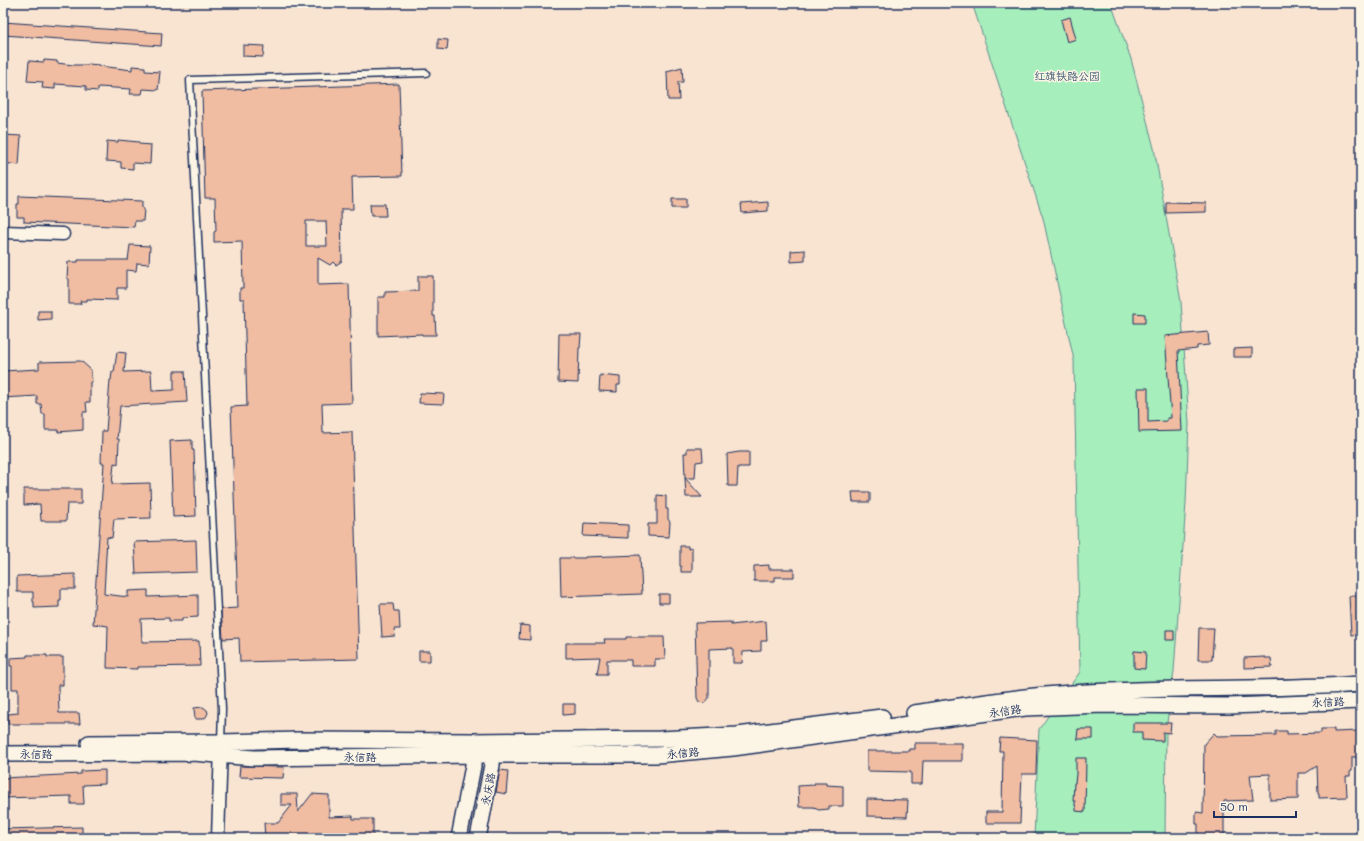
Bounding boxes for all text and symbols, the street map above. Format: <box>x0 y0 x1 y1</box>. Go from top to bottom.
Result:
park label: 红旗铁路公园 <box>1034 68 1100 83</box>
street label: 永信路 <box>1311 693 1345 710</box>
street label: 永信路 <box>988 701 1022 720</box>
street label: 永信路 <box>666 744 700 761</box>
street label: 永信路 <box>20 746 53 761</box>
street label: 永信路 <box>344 749 377 764</box>
street label: 永庆路 <box>477 771 498 807</box>
scale bar <box>1214 793 1296 819</box>
text: 50 m <box>1220 798 1248 814</box>

